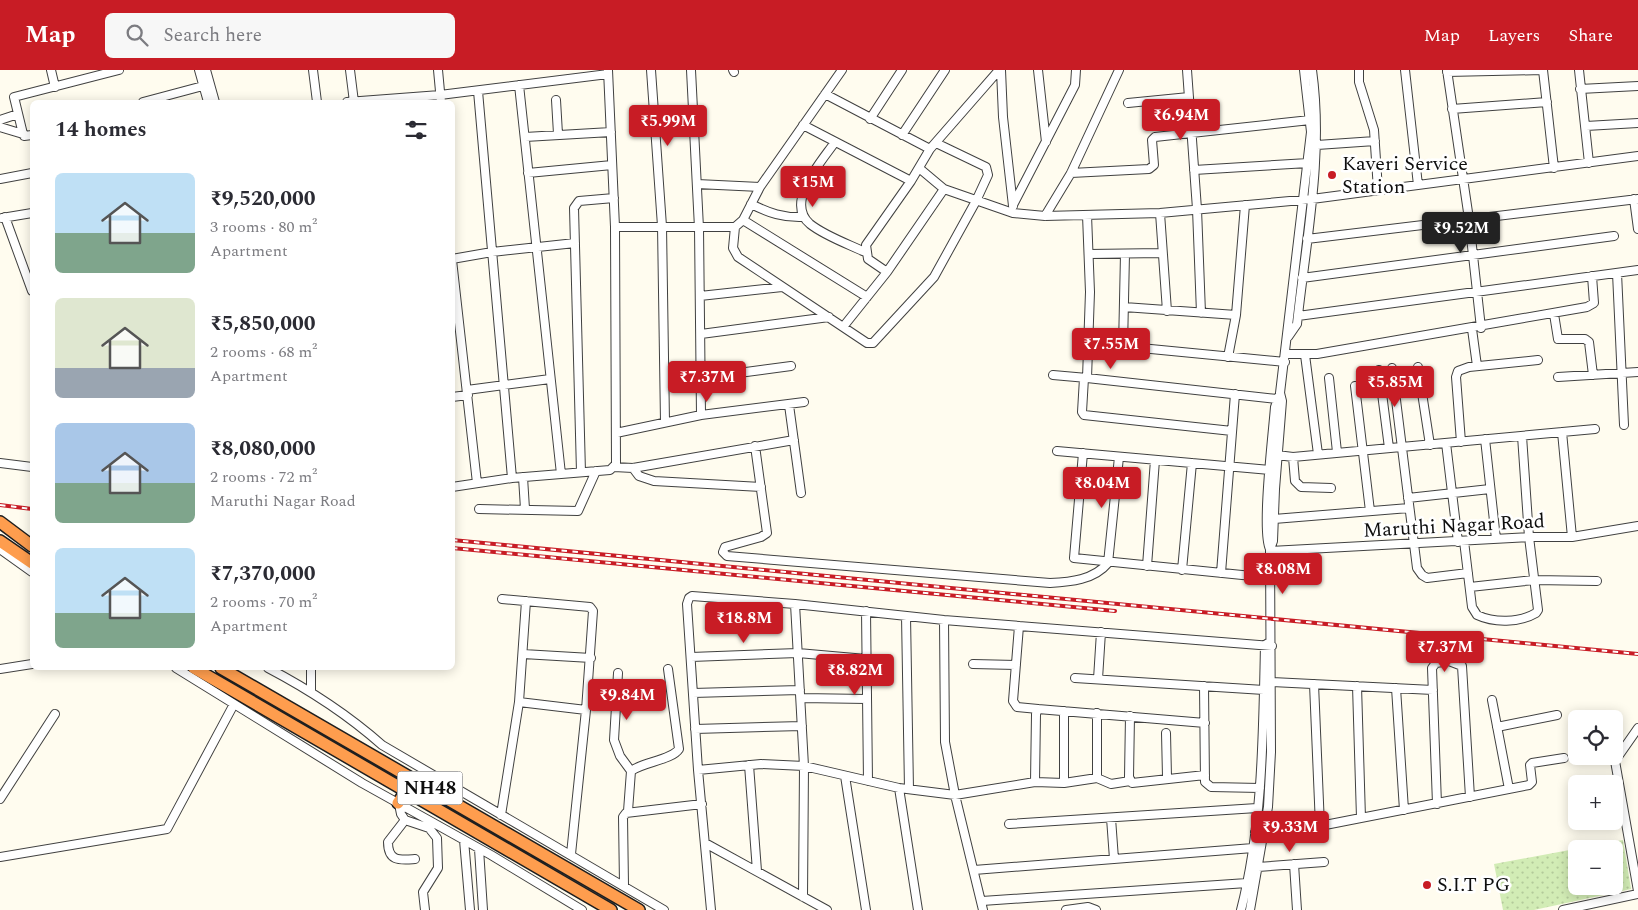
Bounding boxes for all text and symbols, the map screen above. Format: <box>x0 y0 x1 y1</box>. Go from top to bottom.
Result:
search box <box>105 13 455 58</box>
text: Map <box>25 17 75 53</box>
icon: search <box>123 21 151 49</box>
text: Search here <box>163 21 262 50</box>
text: Map <box>1424 22 1460 49</box>
text: Layers <box>1488 22 1540 49</box>
text: Share <box>1568 22 1613 49</box>
pin: ₹6.94M <box>1140 98 1222 141</box>
text: ₹6.94M <box>1153 103 1209 127</box>
pin: ₹5.99M <box>627 104 709 147</box>
text: ₹5.99M <box>640 109 696 133</box>
text: 14 homes <box>55 114 147 146</box>
icon: filters <box>402 116 430 144</box>
place label: Kaveri Service Station <box>1342 149 1468 202</box>
pin: ₹15M <box>783 166 843 208</box>
marker: Kaveri Service Station <box>1326 169 1338 181</box>
text: ₹15M <box>792 170 834 194</box>
text: ₹9,520,000 <box>210 183 316 215</box>
icon: home <box>95 193 155 253</box>
pin: ₹9.52M <box>1420 212 1502 254</box>
text: 3 rooms · 80 m² <box>210 215 317 239</box>
text: ₹9.52M <box>1433 216 1489 240</box>
text: Apartment <box>210 239 288 263</box>
text: ₹5,850,000 <box>210 308 316 340</box>
icon: home <box>95 318 155 378</box>
pin: ₹7.55M <box>1070 328 1152 370</box>
text: ₹7.55M <box>1083 332 1139 356</box>
text: 2 rooms · 68 m² <box>210 340 317 364</box>
pin: ₹7.37M <box>666 360 748 403</box>
text: Apartment <box>210 364 288 388</box>
text: ₹7.37M <box>679 365 735 389</box>
pin: ₹5.85M <box>1354 366 1436 408</box>
text: ₹5.85M <box>1367 370 1423 394</box>
text: ₹8,080,000 <box>210 433 316 465</box>
icon: home <box>95 443 155 503</box>
text: 2 rooms · 72 m² <box>210 465 317 489</box>
pin: ₹8.04M <box>1061 466 1143 509</box>
text: ₹8.04M <box>1074 471 1130 495</box>
text: Maruthi Nagar Road <box>210 489 356 513</box>
street label: Maruthi Nagar Road <box>1362 506 1546 546</box>
pin: ₹8.08M <box>1242 552 1324 595</box>
text: ₹8.08M <box>1255 557 1311 581</box>
text: ₹7,370,000 <box>210 558 316 590</box>
icon: home <box>95 568 155 628</box>
text: 2 rooms · 70 m² <box>210 590 317 614</box>
pin: ₹18.8M <box>703 602 785 644</box>
text: ₹18.8M <box>716 606 772 630</box>
text: Apartment <box>210 614 288 638</box>
pin: ₹7.37M <box>1404 630 1486 673</box>
text: ₹7.37M <box>1417 635 1473 659</box>
pin: ₹8.82M <box>814 654 896 696</box>
text: ₹8.82M <box>827 658 883 682</box>
pin: ₹9.84M <box>586 678 668 721</box>
text: ₹9.84M <box>599 683 655 707</box>
map controls <box>1568 710 1623 895</box>
button: locate <box>1568 710 1623 765</box>
road number: NH48 <box>398 771 462 804</box>
button: + <box>1568 775 1623 830</box>
pin: ₹9.33M <box>1249 810 1331 853</box>
text: ₹9.33M <box>1262 815 1318 839</box>
button: − <box>1568 840 1623 895</box>
place label: S.I.T PG <box>1437 870 1510 900</box>
marker: S.I.T PG <box>1421 879 1433 891</box>

